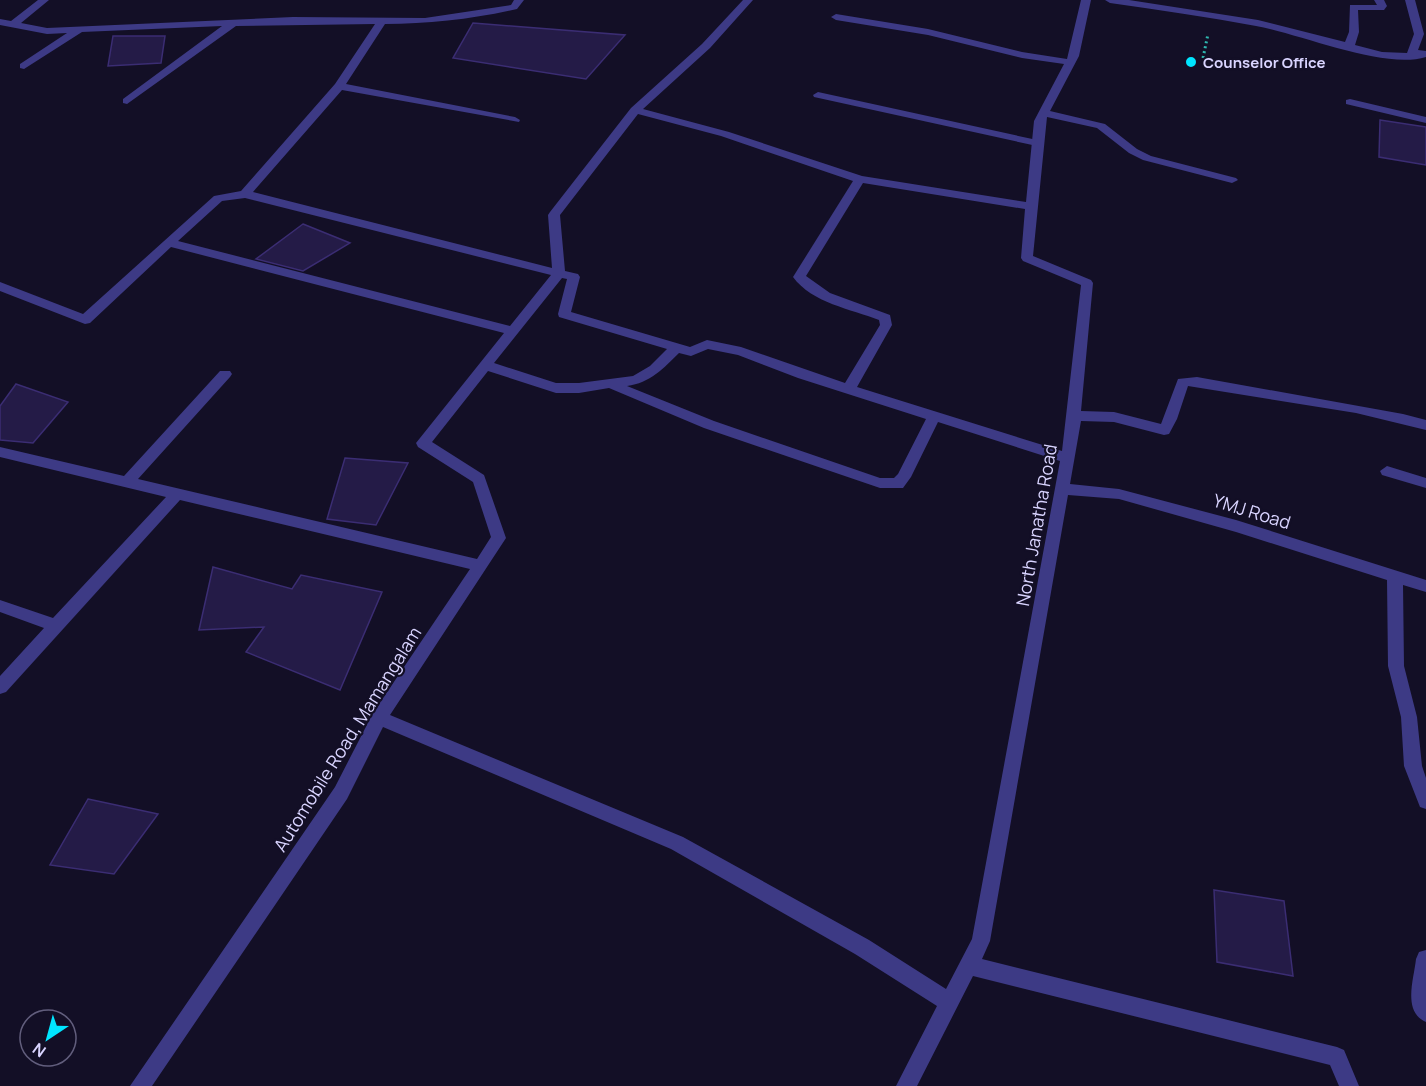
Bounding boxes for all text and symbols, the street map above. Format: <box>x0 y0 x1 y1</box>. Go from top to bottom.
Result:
place label: Counselor Office <box>1203 52 1326 73</box>
marker: Counselor Office <box>1184 55 1198 69</box>
street label: North Janatha Road <box>1010 442 1062 608</box>
street label: YMJ Road <box>1210 488 1294 534</box>
street label: Automobile Road, Mamangalam <box>268 622 426 856</box>
north arrow <box>18 1008 78 1068</box>
text: N <box>28 1038 50 1062</box>

